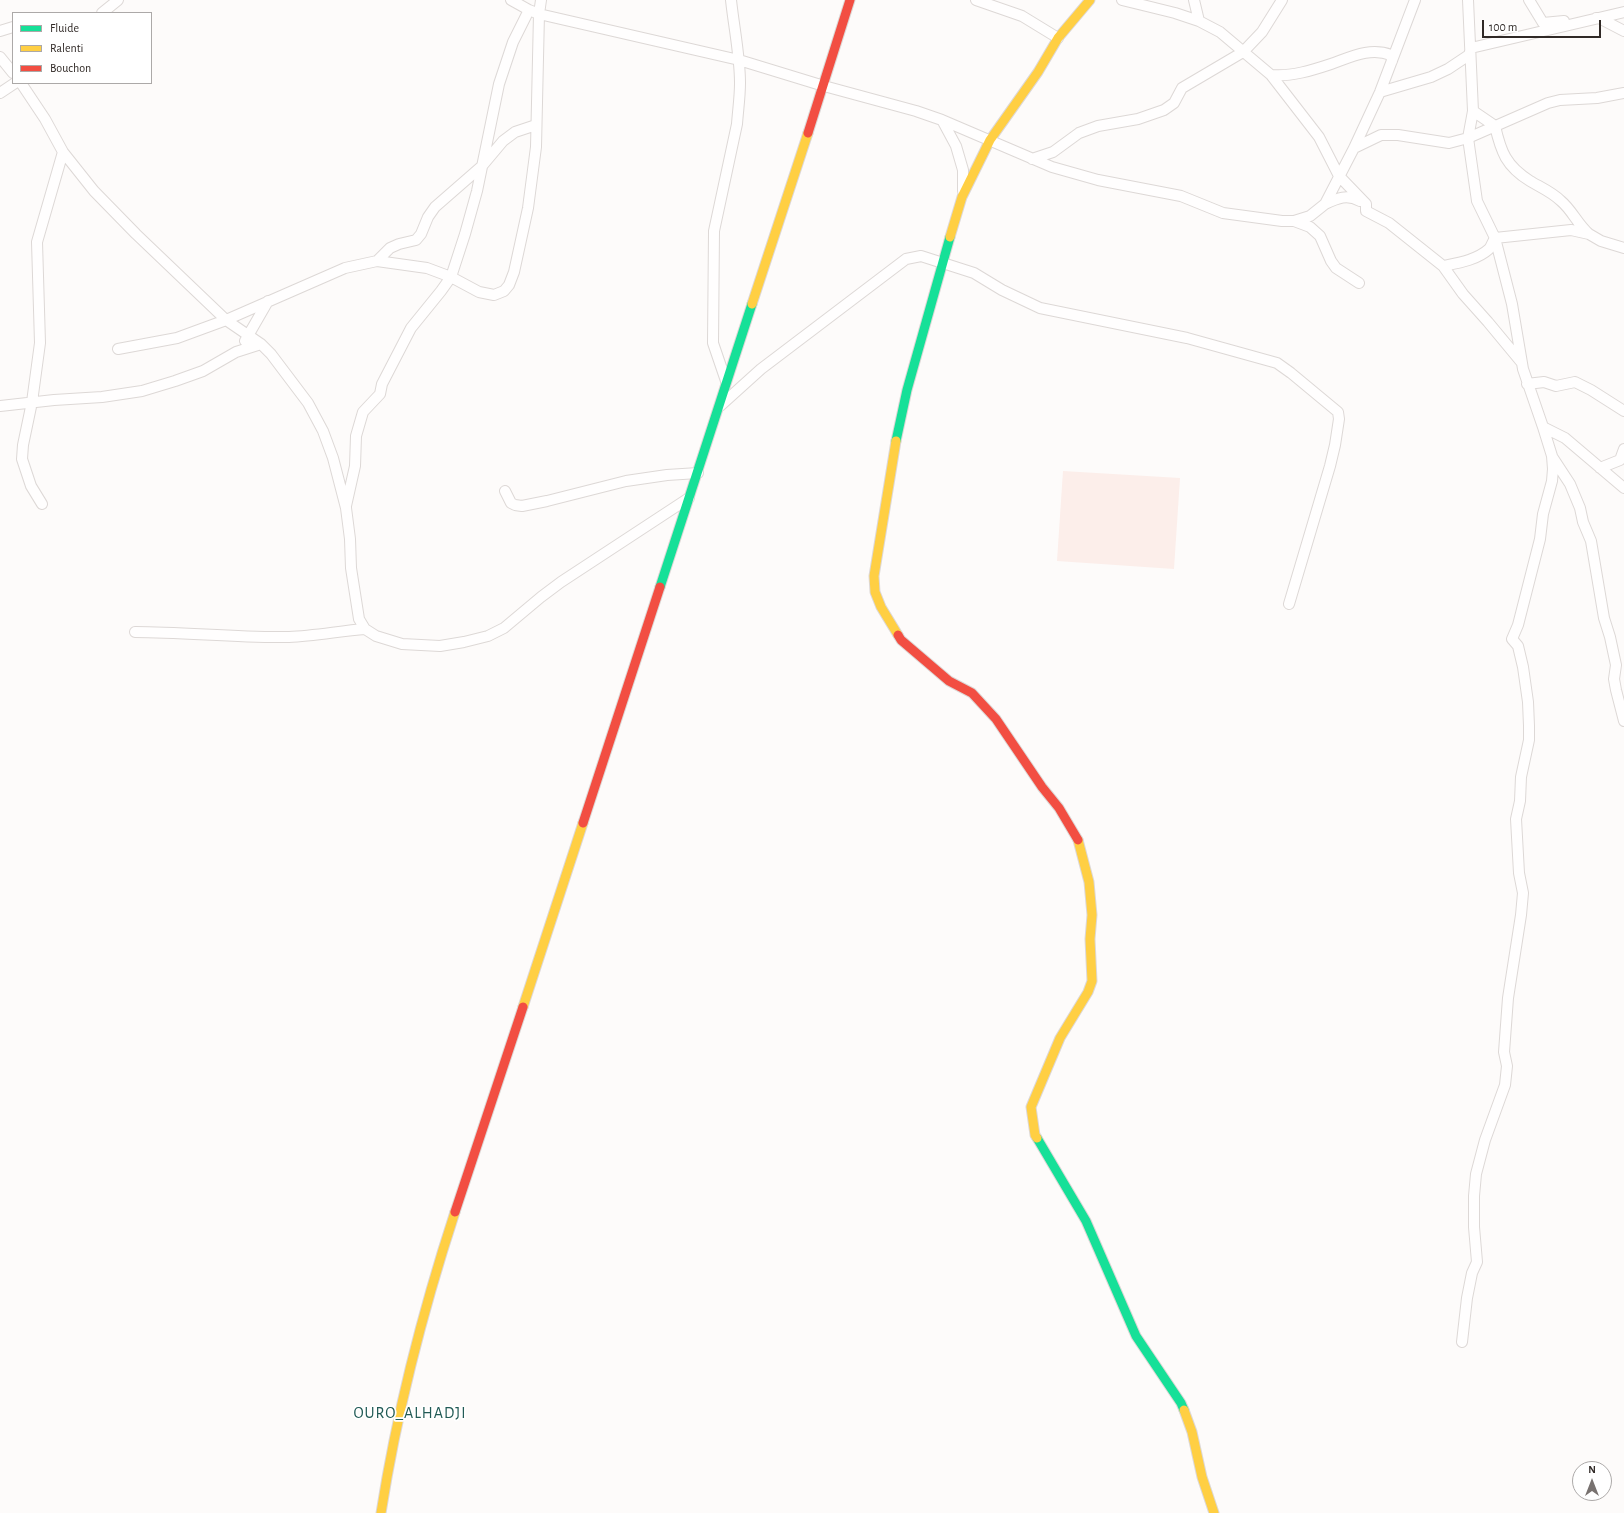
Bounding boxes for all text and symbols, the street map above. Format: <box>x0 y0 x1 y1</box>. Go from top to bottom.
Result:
legend <box>12 12 152 84</box>
scale bar <box>1484 12 1603 38</box>
text: 100 m <box>1489 21 1517 33</box>
text: Fluide <box>50 22 79 34</box>
text: Ralenti <box>50 42 83 54</box>
text: Bouchon <box>50 62 91 74</box>
district label: OURO_ALHADJI <box>353 1403 467 1423</box>
north arrow <box>1572 1461 1612 1501</box>
text: N <box>1588 1464 1596 1475</box>

